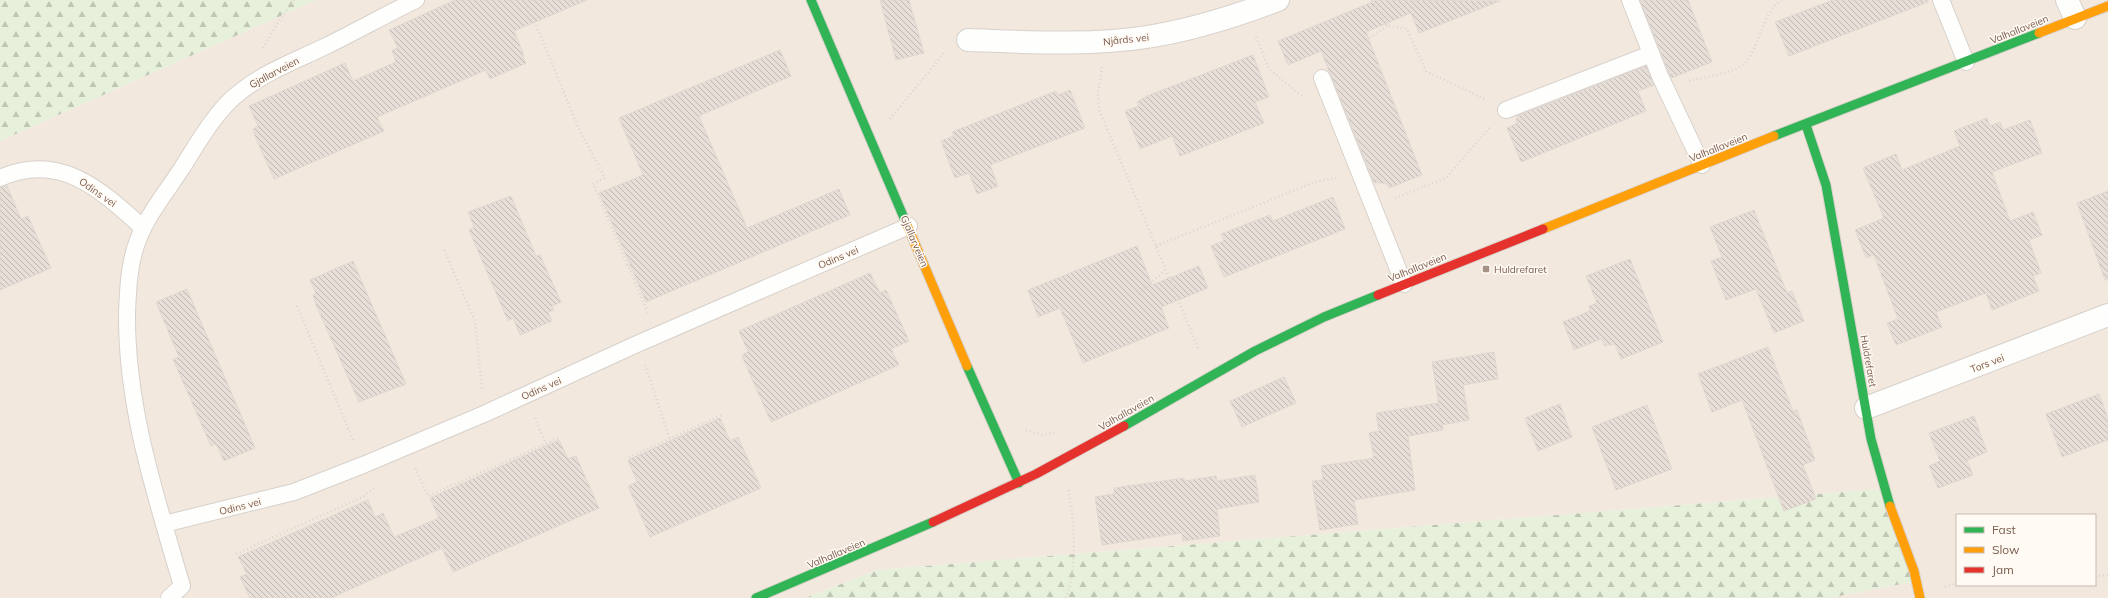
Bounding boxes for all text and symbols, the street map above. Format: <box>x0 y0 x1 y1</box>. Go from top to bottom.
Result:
street label: Valhallaveien <box>1988 12 2050 47</box>
street label: Njårds vei <box>1102 31 1150 48</box>
street label: Gjallarveien <box>247 54 302 91</box>
street label: Valhallaveien <box>1687 130 1749 165</box>
street label: Odins vei <box>77 175 119 210</box>
street label: Gjallarveien <box>898 213 931 269</box>
street label: Odins vei <box>816 243 860 272</box>
street label: Valhallaveien <box>1386 250 1448 285</box>
place label: Huldrefaret <box>1494 263 1547 276</box>
marker: Huldrefaret <box>1481 264 1491 274</box>
street label: Huldrefaret <box>1858 334 1880 389</box>
street label: Tors vei <box>1968 351 2006 376</box>
street label: Odins vei <box>519 374 563 403</box>
street label: Valhallaveien <box>1096 391 1156 433</box>
street label: Odins vei <box>218 495 262 518</box>
legend <box>1956 514 2096 586</box>
text: Fast <box>1992 522 2016 537</box>
street label: Valhallaveien <box>805 535 867 572</box>
text: Slow <box>1992 542 2020 557</box>
text: Jam <box>1992 562 2014 577</box>

